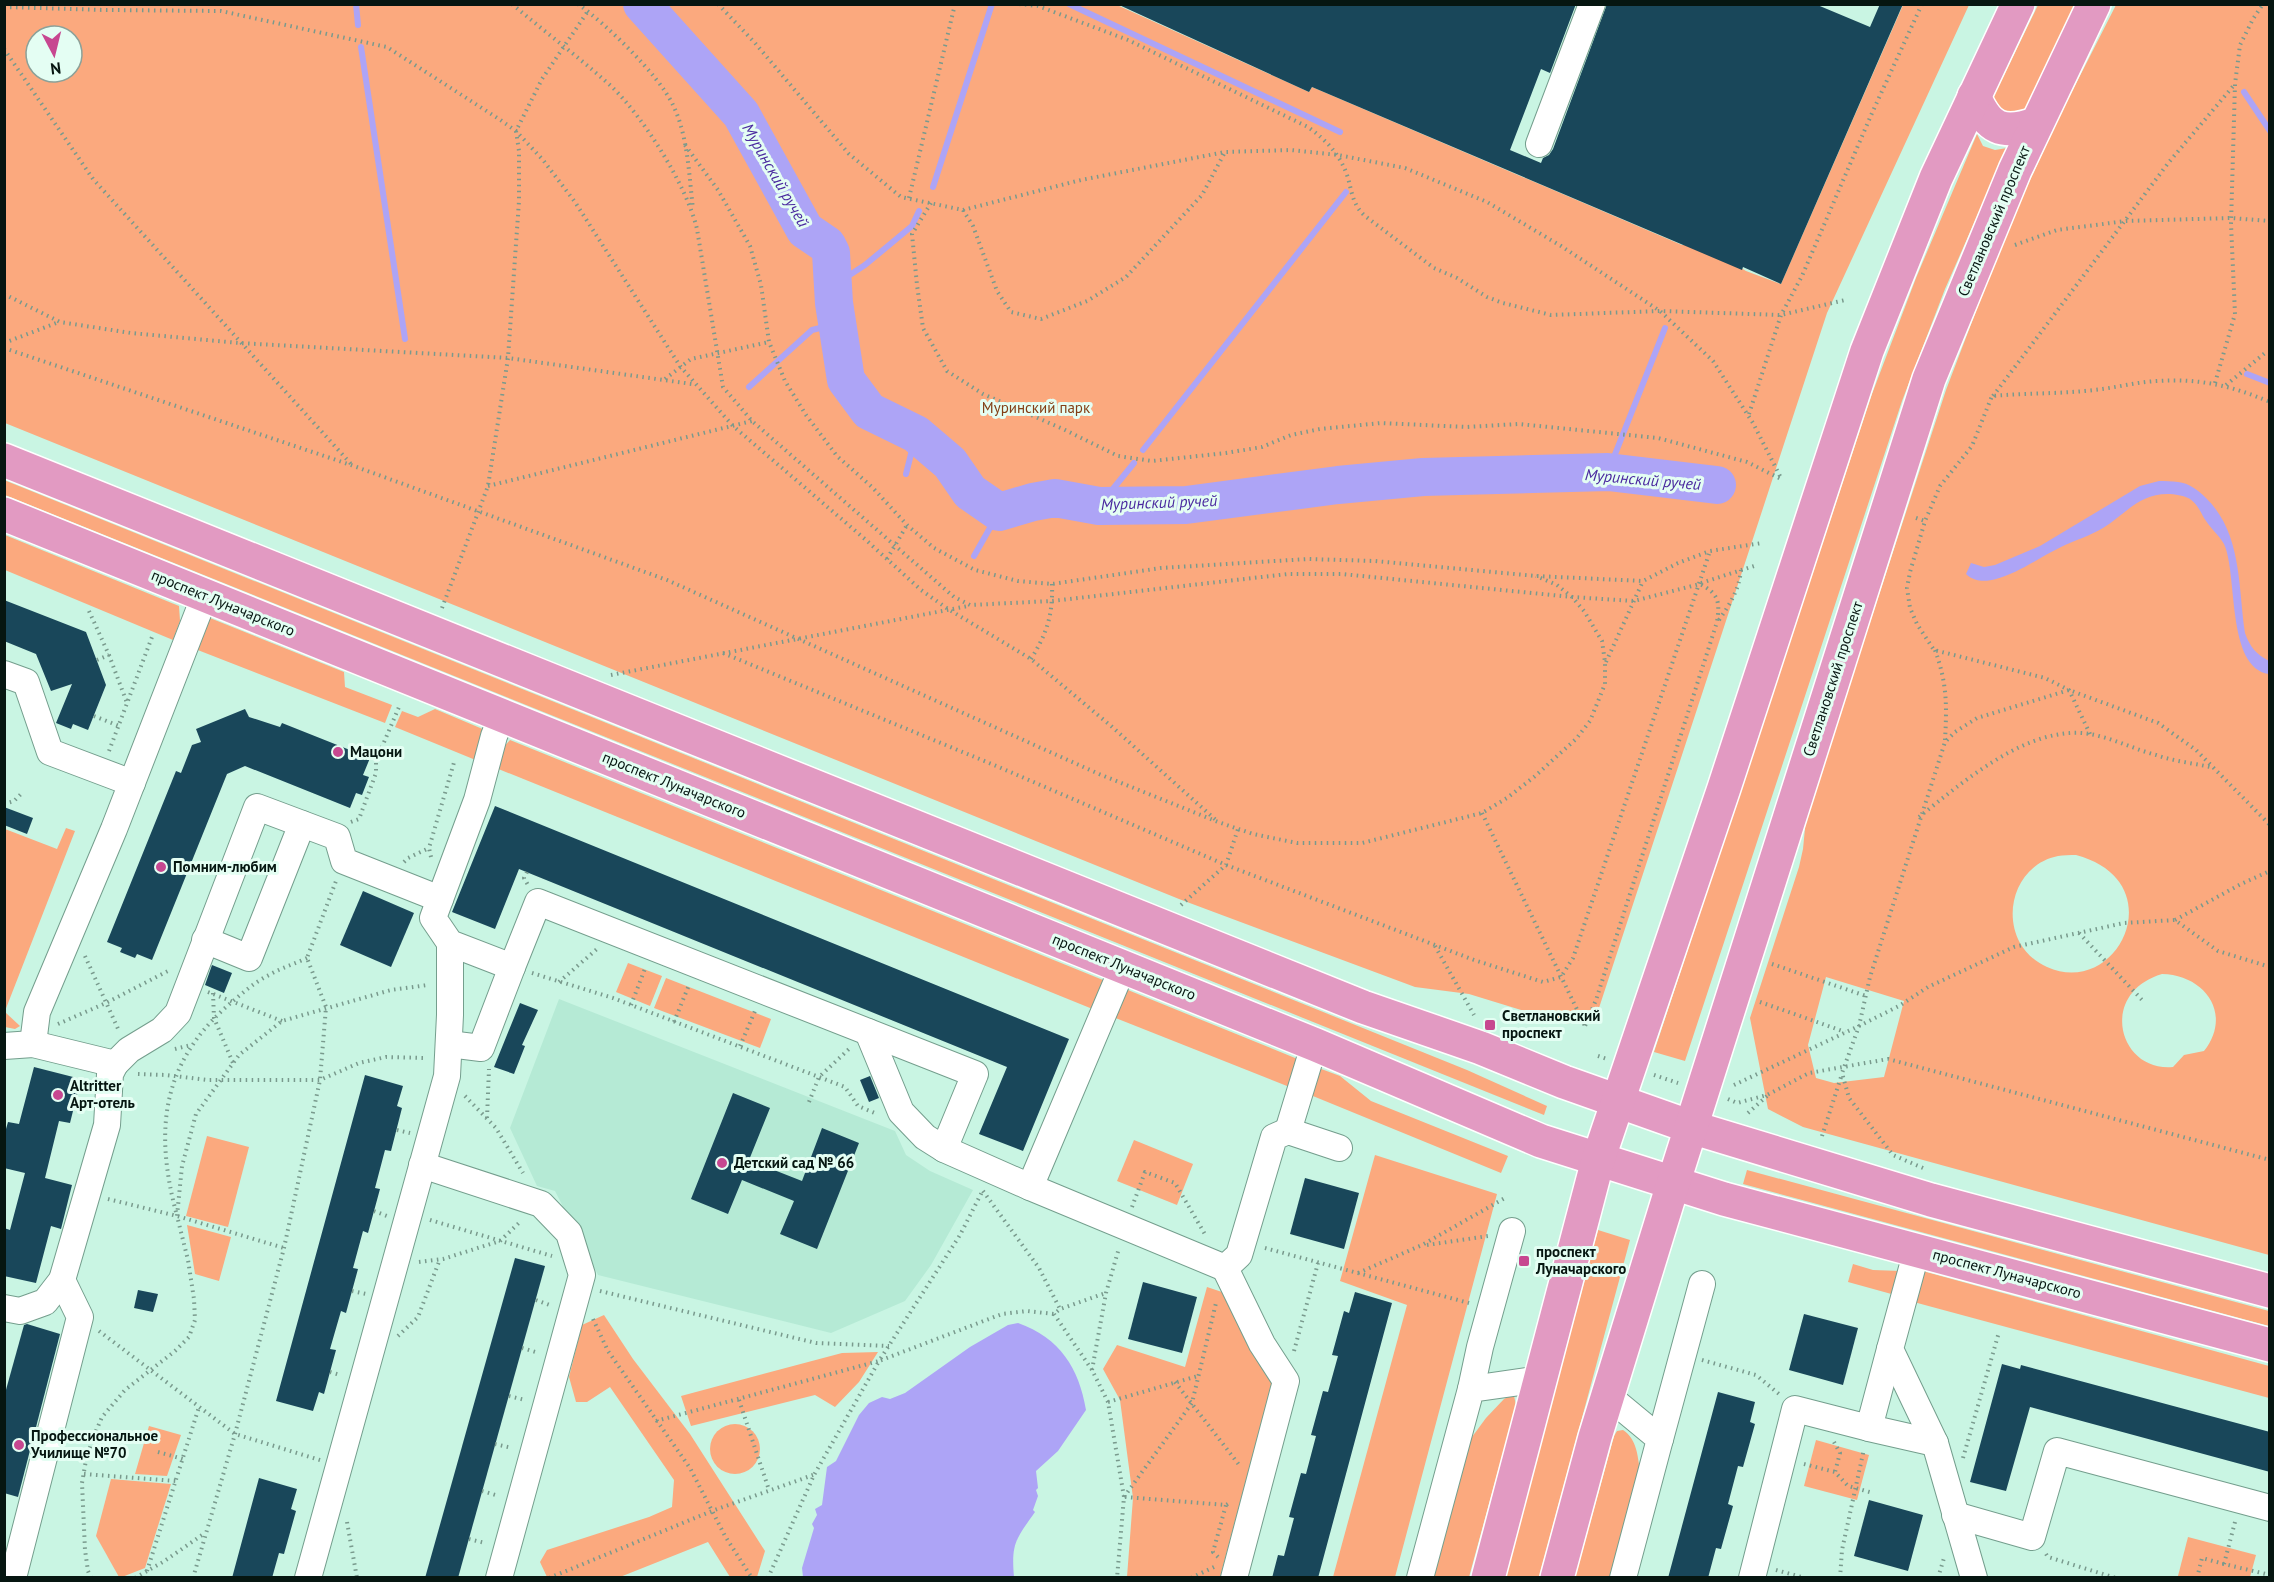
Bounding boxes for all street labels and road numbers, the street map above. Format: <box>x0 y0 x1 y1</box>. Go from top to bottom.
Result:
street label: Светлановский проспект <box>1953 143 2034 299</box>
street label: проспект Луначарского <box>149 565 298 640</box>
street label: Светлановский проспект <box>1798 599 1867 759</box>
street label: проспект Луначарского <box>600 747 749 822</box>
street label: проспект Луначарского <box>1050 929 1199 1004</box>
street label: проспект Луначарского <box>1931 1245 2084 1303</box>

